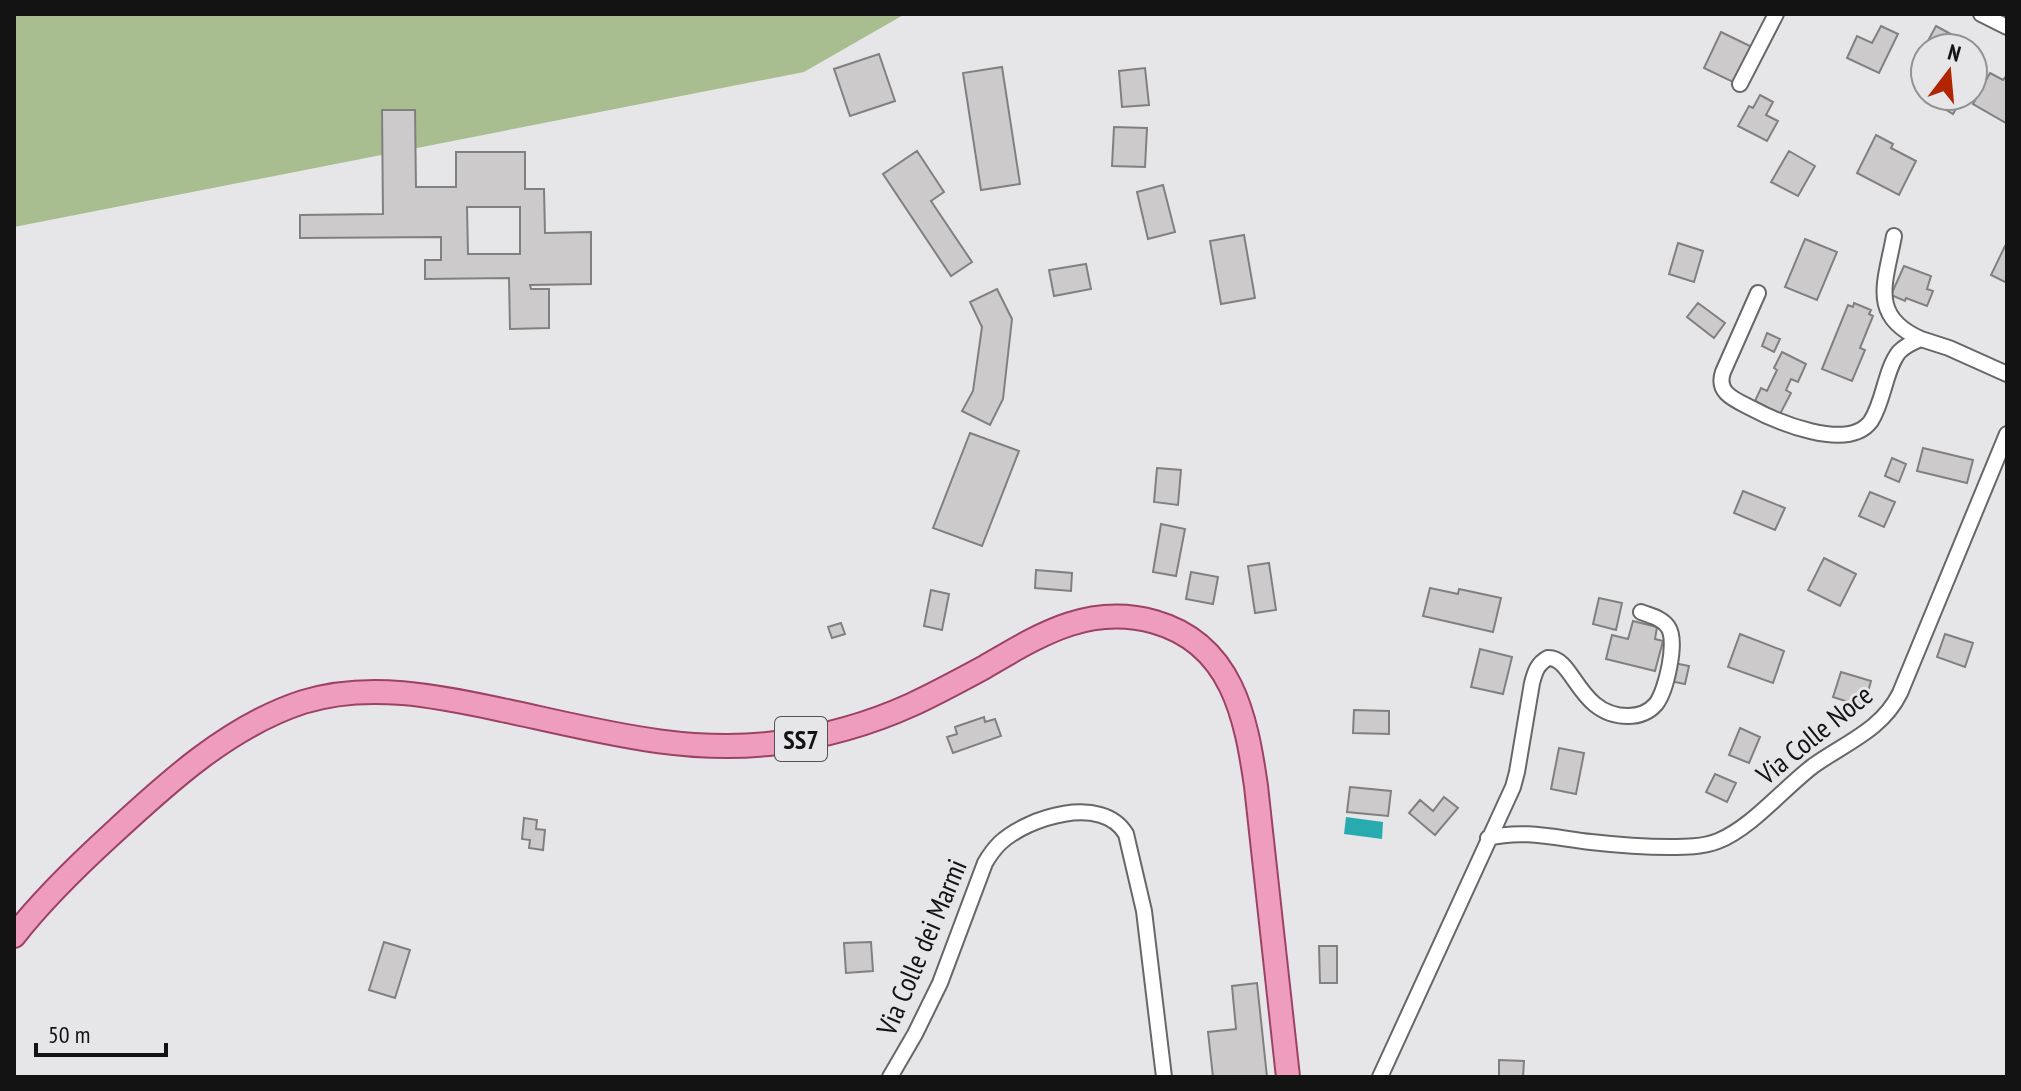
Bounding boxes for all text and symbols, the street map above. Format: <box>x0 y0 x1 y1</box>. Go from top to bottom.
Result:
north arrow <box>1909 32 1989 112</box>
text: N <box>1945 38 1964 68</box>
street label: Via Colle Noce <box>1748 676 1880 793</box>
road number: SS7 <box>775 717 827 761</box>
street label: Via Colle dei Marmi <box>867 853 975 1041</box>
scale bar <box>36 1007 166 1057</box>
text: 50 m <box>48 1019 90 1050</box>

